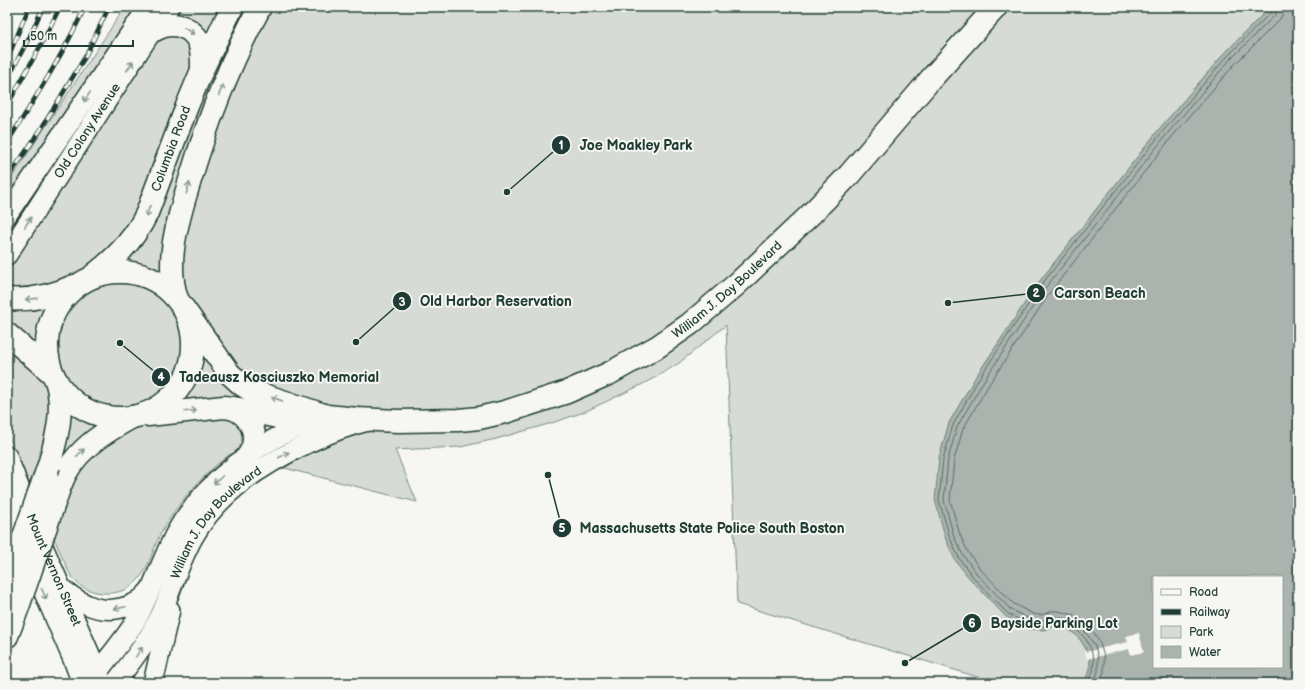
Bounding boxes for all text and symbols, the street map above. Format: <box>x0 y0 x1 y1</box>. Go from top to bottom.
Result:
scale bar <box>24 22 133 48</box>
one-way arrow <box>183 27 194 35</box>
text: 50 m <box>30 29 57 44</box>
one-way arrow <box>126 60 134 72</box>
street label: Old Colony Avenue <box>51 80 124 181</box>
one-way arrow <box>217 85 225 97</box>
one-way arrow <box>83 91 91 102</box>
street label: Columbia Road <box>148 104 194 194</box>
callout: Joe Moakley Park <box>551 132 700 158</box>
text: Joe Moakley Park <box>580 137 693 154</box>
text: 1 <box>558 138 564 153</box>
one-way arrow <box>185 181 192 194</box>
one-way arrow <box>143 204 151 216</box>
one-way arrow <box>24 217 32 228</box>
street label: William J. Day Boulevard <box>669 238 785 342</box>
callout: Carson Beach <box>1026 280 1154 306</box>
text: Carson Beach <box>1054 285 1146 302</box>
text: 2 <box>1032 286 1040 301</box>
callout: Old Harbor Reservation <box>392 288 580 314</box>
text: Old Harbor Reservation <box>420 293 572 310</box>
one-way arrow <box>25 295 38 303</box>
text: 3 <box>398 295 406 310</box>
callout: Tadeausz Kosciuszko Memorial <box>151 364 387 390</box>
text: Tadeausz Kosciuszko Memorial <box>179 369 379 386</box>
text: 4 <box>157 370 165 385</box>
one-way arrow <box>271 395 283 403</box>
one-way arrow <box>184 407 197 414</box>
one-way arrow <box>75 448 85 458</box>
one-way arrow <box>278 451 290 458</box>
street label: William J. Day Boulevard <box>167 463 265 581</box>
one-way arrow <box>213 476 223 485</box>
street label: Mount Vernon Street <box>22 511 85 628</box>
callout: Massachusetts State Police South Boston <box>552 515 853 541</box>
text: Massachusetts State Police South Boston <box>579 520 845 537</box>
text: 5 <box>559 521 566 536</box>
legend <box>1153 576 1283 668</box>
text: Road <box>1189 585 1218 600</box>
one-way arrow <box>41 588 49 600</box>
one-way arrow <box>114 604 127 612</box>
text: Railway <box>1189 605 1231 620</box>
callout: Bayside Parking Lot <box>962 610 1125 636</box>
text: Bayside Parking Lot <box>990 615 1118 632</box>
text: 6 <box>968 616 976 631</box>
text: Park <box>1189 625 1213 640</box>
text: Water <box>1189 645 1221 660</box>
one-way arrow <box>135 646 143 657</box>

